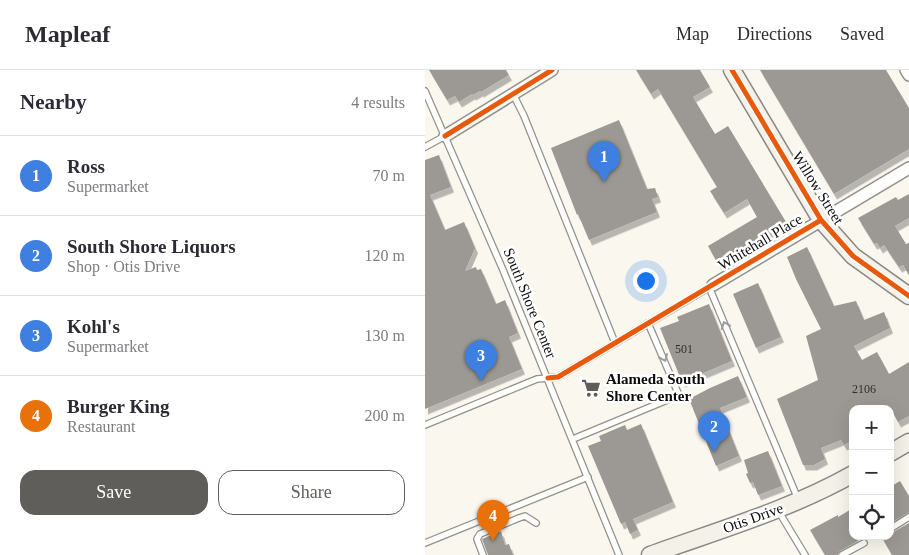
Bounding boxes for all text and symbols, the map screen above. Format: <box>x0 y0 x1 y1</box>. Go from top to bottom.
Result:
text: Mapleaf <box>25 21 110 47</box>
text: Map <box>676 24 709 44</box>
text: Directions <box>737 24 812 44</box>
text: Saved <box>840 24 884 44</box>
text: Nearby <box>20 90 87 114</box>
text: 4 results <box>351 94 405 111</box>
pin: 1 <box>588 141 620 182</box>
street label: Willow Street <box>789 149 847 228</box>
text: Ross <box>67 156 105 177</box>
text: 1 <box>32 167 40 184</box>
text: 70 m <box>373 167 405 184</box>
text: Supermarket <box>67 178 149 195</box>
street label: Whitehall Place <box>715 210 805 273</box>
text: South Shore Liquors <box>67 236 236 257</box>
street label: South Shore Center <box>501 246 559 360</box>
text: 2 <box>32 247 40 264</box>
text: 120 m <box>365 247 405 264</box>
text: Shop · Otis Drive <box>67 258 180 275</box>
your location <box>633 268 659 294</box>
text: Kohl's <box>67 316 120 337</box>
one-way arrow <box>720 322 730 330</box>
text: 3 <box>32 327 40 344</box>
text: 130 m <box>365 327 405 344</box>
text: Supermarket <box>67 338 149 355</box>
pin: 3 <box>465 340 497 381</box>
house number: 501 <box>675 342 693 356</box>
one-way arrow <box>657 353 668 362</box>
place label: Alameda South Shore Center <box>606 371 705 404</box>
supermarket icon: Alameda South Shore Center <box>580 377 602 399</box>
house number: 2106 <box>852 382 876 396</box>
text: Burger King <box>67 396 170 417</box>
map controls <box>849 405 894 540</box>
button: + <box>849 405 894 450</box>
text: 4 <box>32 407 40 424</box>
text: 200 m <box>365 407 405 424</box>
pin: 2 <box>698 411 730 452</box>
text: Restaurant <box>67 418 135 435</box>
button: − <box>849 450 894 495</box>
button: Save <box>20 470 208 515</box>
button: Share <box>218 470 405 515</box>
button: locate <box>849 495 894 540</box>
pin: 4 <box>477 500 509 541</box>
street label: Otis Drive <box>721 500 786 536</box>

